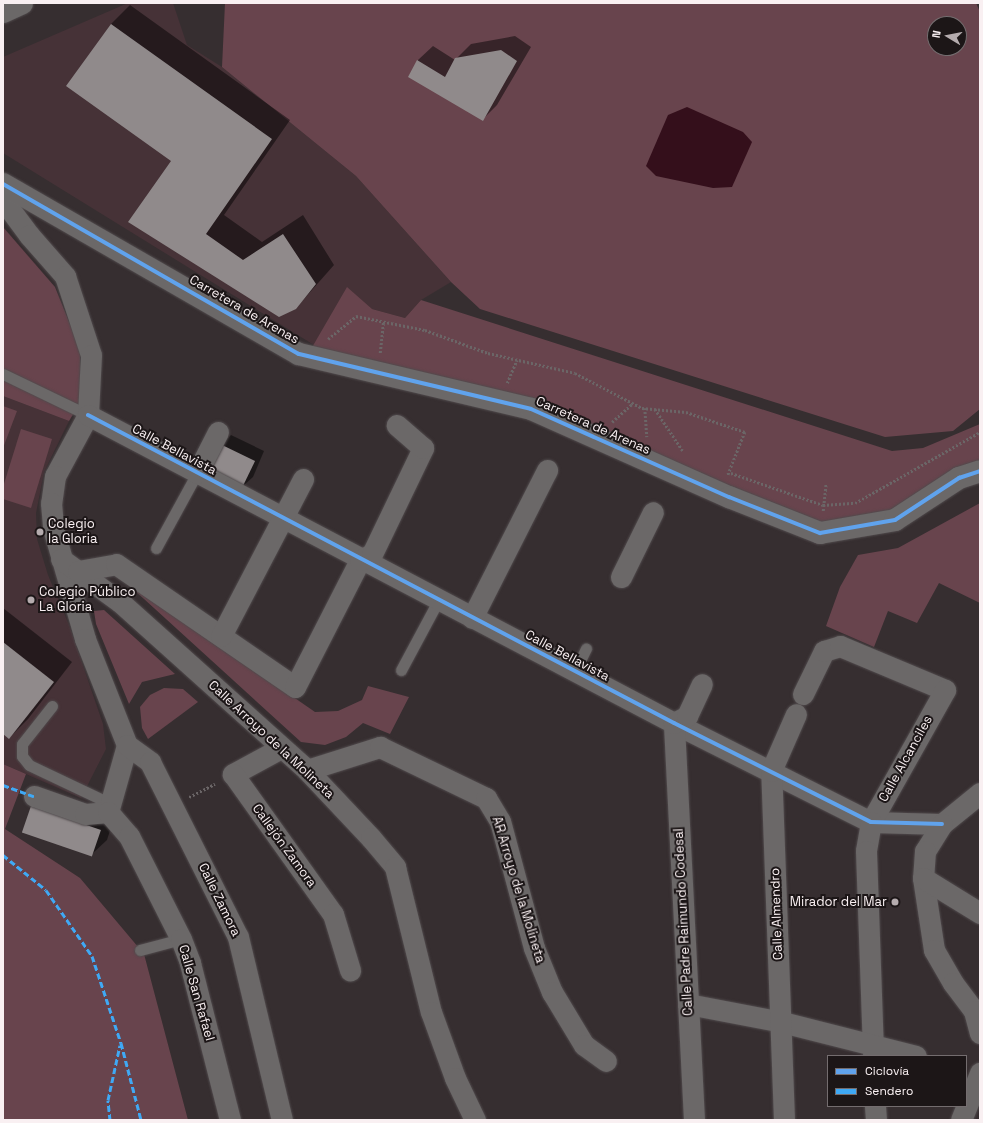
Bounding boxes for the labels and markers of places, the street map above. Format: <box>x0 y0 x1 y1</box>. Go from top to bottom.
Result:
place label: Colegio la Gloria <box>48 517 97 548</box>
marker: Colegio la Gloria <box>35 527 45 537</box>
place label: Colegio Público La Gloria <box>39 585 135 616</box>
marker: Colegio Público La Gloria <box>26 595 36 605</box>
place label: Mirador del Mar <box>790 894 887 910</box>
marker: Mirador del Mar <box>890 897 900 907</box>

